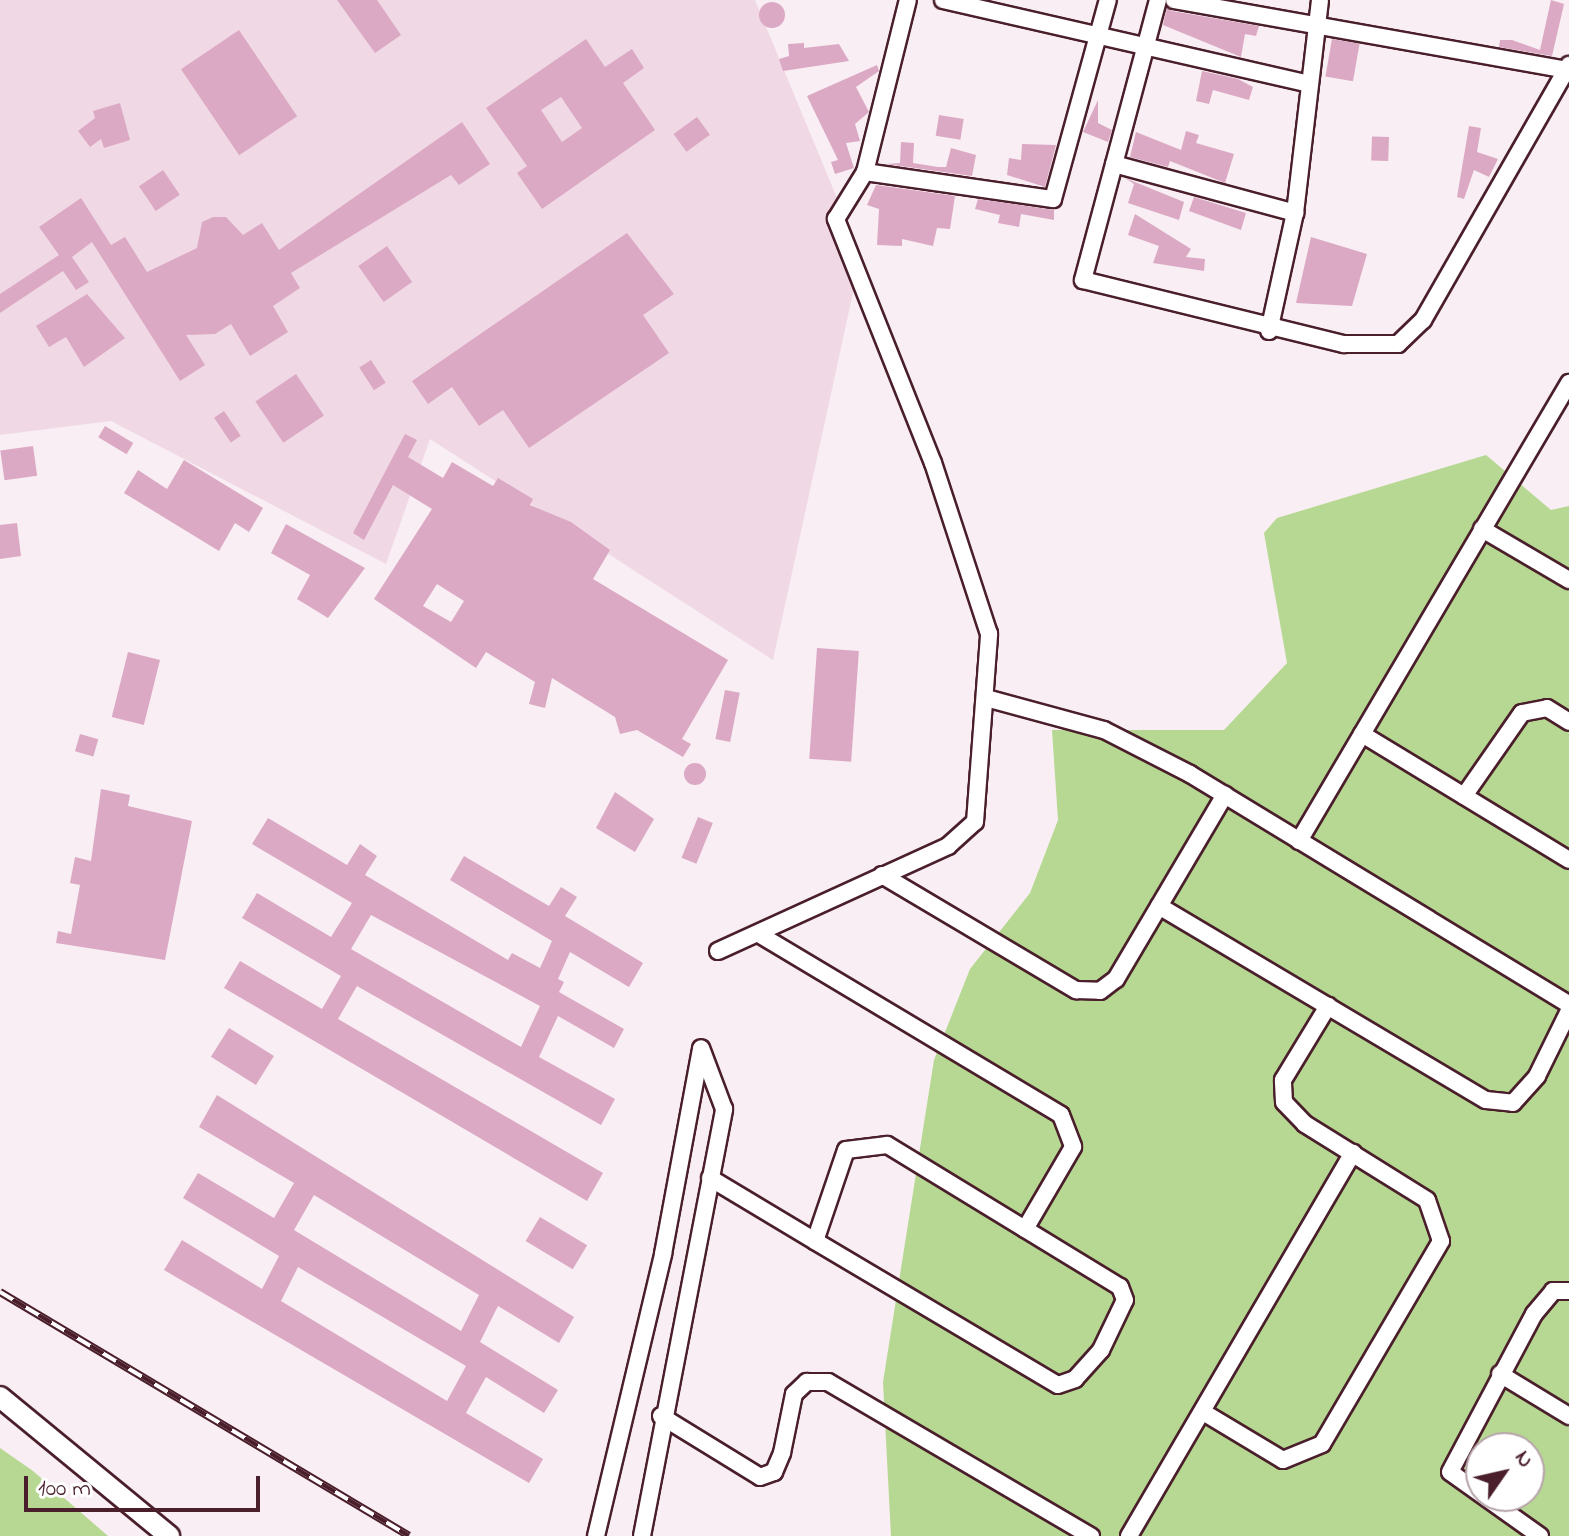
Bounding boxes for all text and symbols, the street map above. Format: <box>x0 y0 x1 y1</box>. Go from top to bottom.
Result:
north arrow <box>1465 1432 1545 1512</box>
text: N <box>1506 1445 1541 1475</box>
scale bar <box>28 1460 264 1510</box>
text: 100 m <box>38 1472 91 1507</box>

